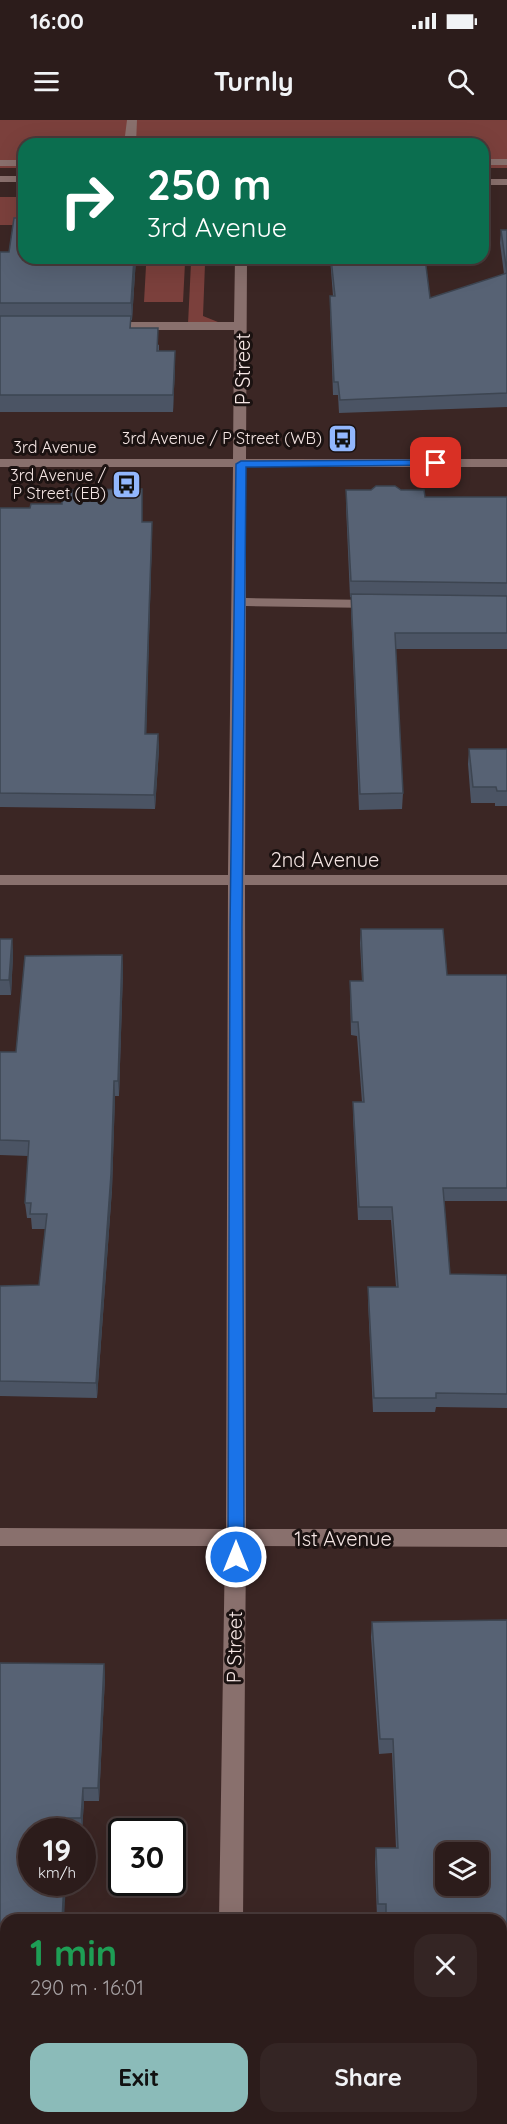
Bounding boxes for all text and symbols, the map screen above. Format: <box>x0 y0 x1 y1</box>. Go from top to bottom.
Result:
text: 16:00 <box>30 7 84 35</box>
text: Turnly <box>213 64 294 98</box>
icon: menu <box>30 65 63 98</box>
icon: search <box>444 65 477 98</box>
text: 250 m <box>147 158 271 211</box>
icon: right <box>48 162 126 240</box>
text: 3rd Avenue <box>147 210 287 244</box>
street label: P Street <box>230 333 255 405</box>
bus stop icon: 3rd Avenue / P Street (WB) <box>327 422 359 454</box>
place label: 3rd Avenue / P Street (WB) <box>122 428 322 448</box>
street label: 3rd Avenue <box>14 437 96 457</box>
pin <box>410 437 461 488</box>
icon: arrive <box>419 446 452 479</box>
place label: 3rd Avenue / P Street (EB) <box>10 465 107 503</box>
bus stop icon: 3rd Avenue / P Street (EB) <box>111 468 143 500</box>
street label: 2nd Avenue <box>271 847 379 872</box>
position arrow <box>204 1525 268 1589</box>
street label: 1st Avenue <box>294 1526 392 1551</box>
street label: P Street <box>221 1611 247 1683</box>
speed limit sign: 30 <box>108 1818 186 1896</box>
text: 19 <box>43 1831 71 1869</box>
map controls <box>435 1842 489 1896</box>
button: layers <box>435 1842 489 1896</box>
text: km/h <box>38 1863 76 1882</box>
text: 1 min <box>30 1930 117 1975</box>
button: close <box>414 1934 477 1997</box>
text: 290 m · 16:01 <box>30 1975 144 2000</box>
button: Exit <box>30 2043 248 2112</box>
button: Share <box>260 2043 477 2112</box>

